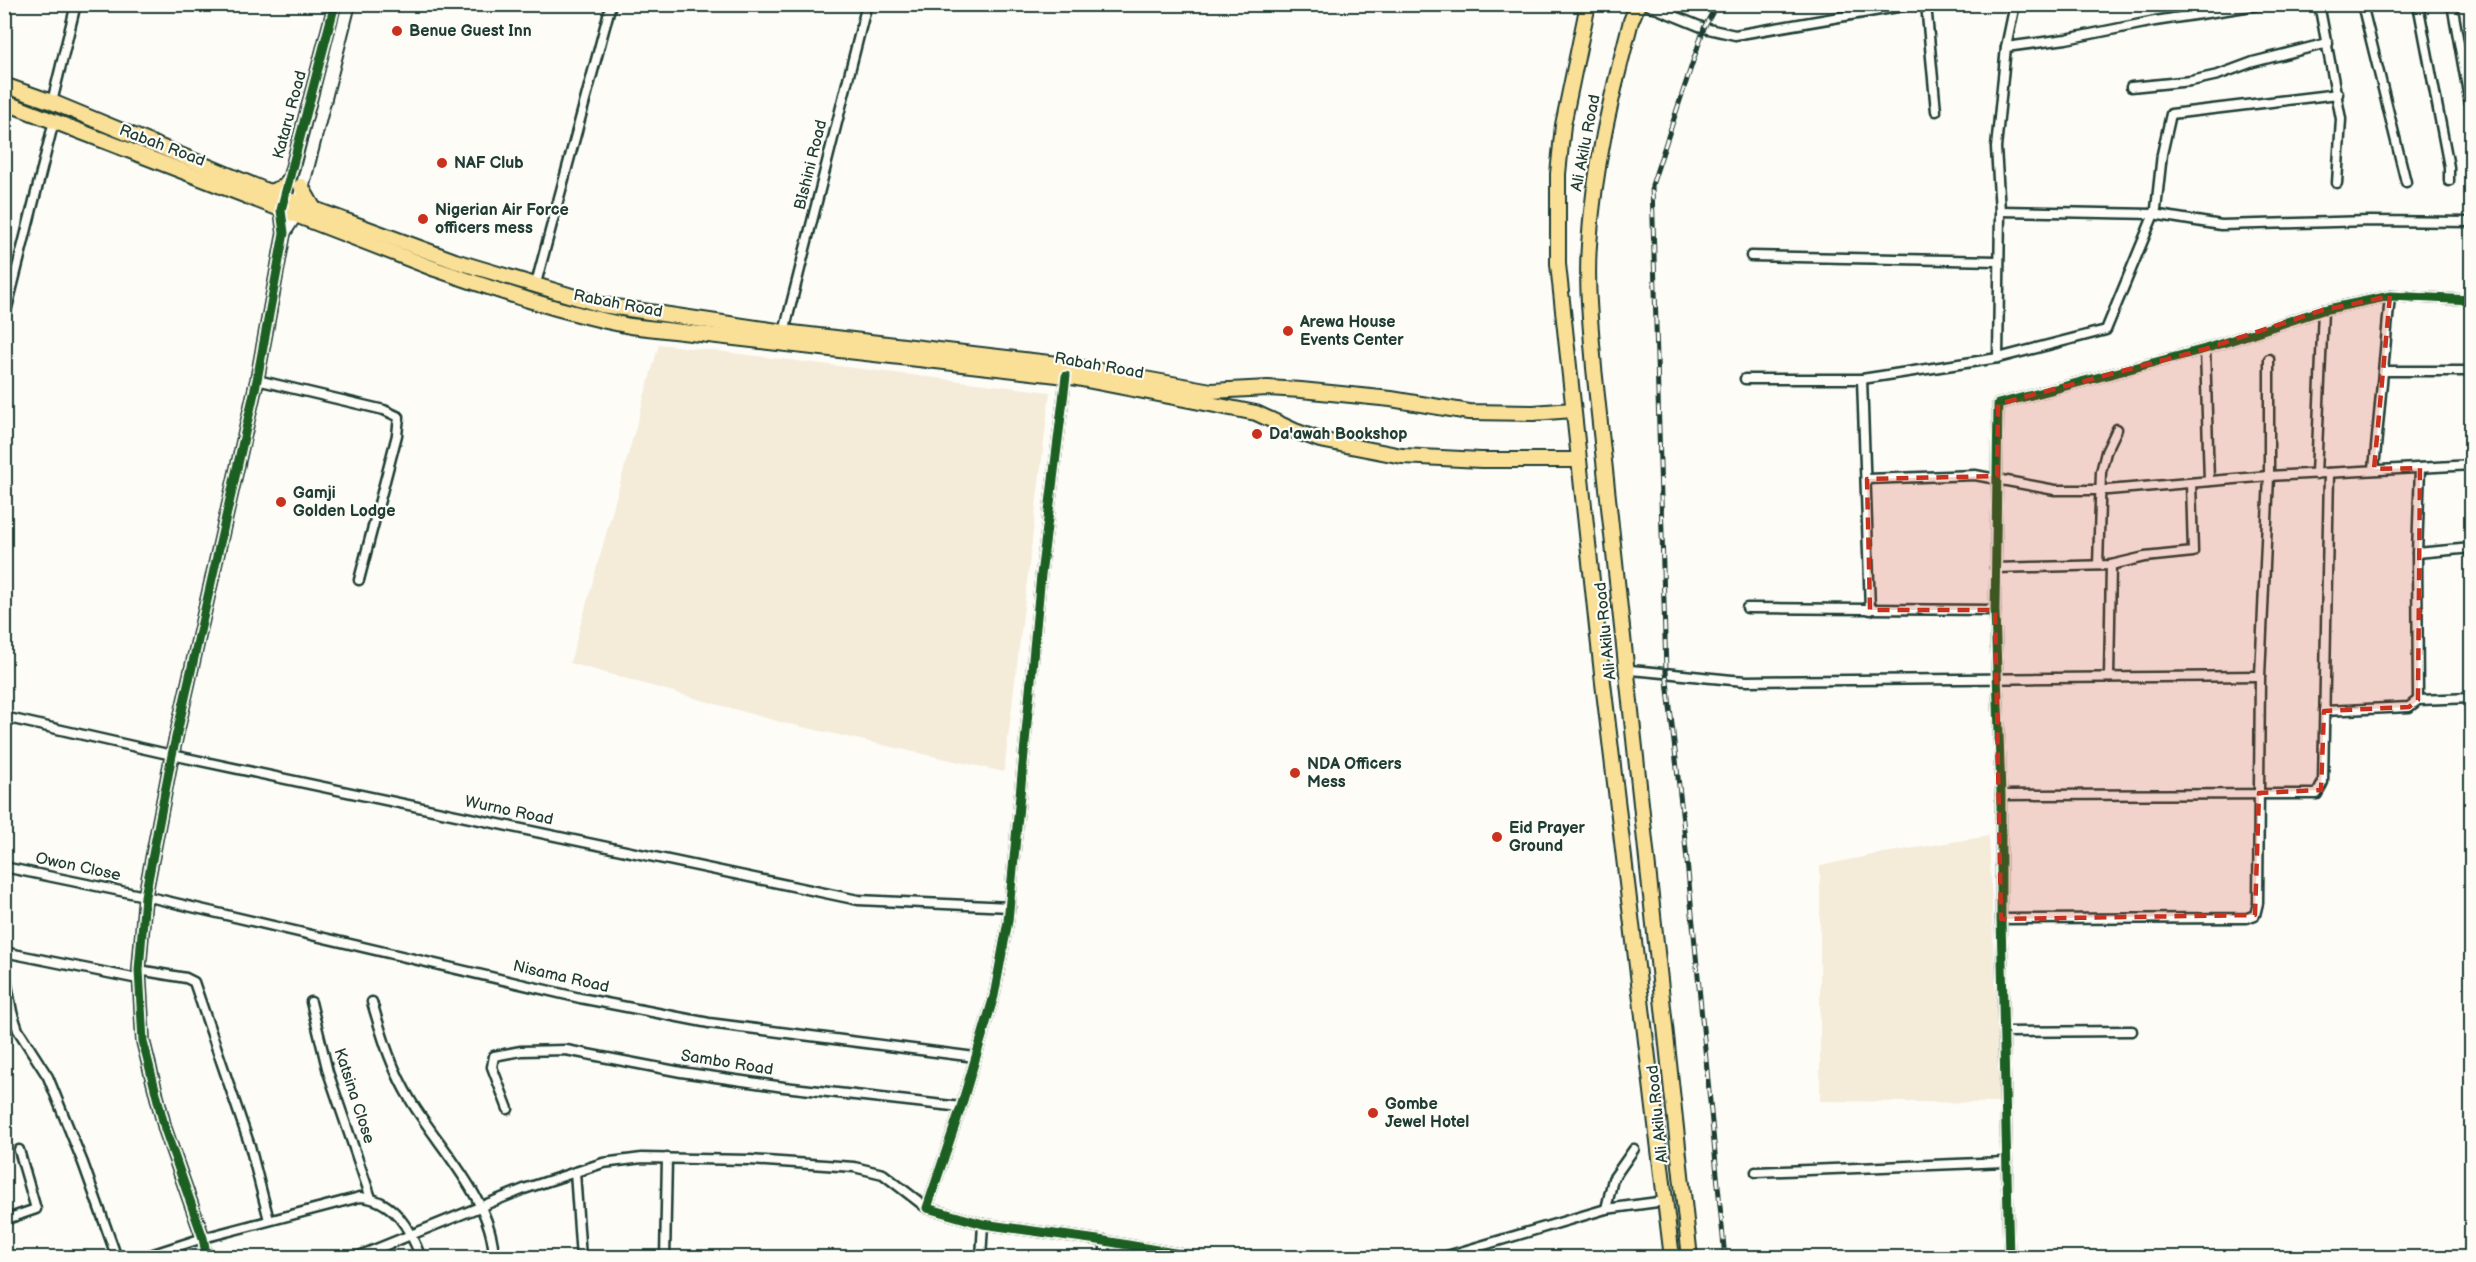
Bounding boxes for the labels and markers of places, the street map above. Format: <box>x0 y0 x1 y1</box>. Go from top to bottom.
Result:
place label: Benue Guest Inn <box>409 22 532 41</box>
marker: Benue Guest Inn <box>390 24 404 38</box>
place label: NAF Club <box>454 154 524 173</box>
marker: NAF Club <box>435 156 449 170</box>
place label: Nigerian Air Force officers mess <box>435 201 569 238</box>
marker: Nigerian Air Force officers mess <box>416 212 430 226</box>
place label: Arewa House Events Center <box>1299 313 1404 350</box>
marker: Arewa House Events Center <box>1281 324 1295 338</box>
place label: Da'awah Bookshop <box>1269 425 1407 444</box>
marker: Da'awah Bookshop <box>1250 427 1264 441</box>
place label: Gamji Golden Lodge <box>293 484 395 521</box>
marker: Gamji Golden Lodge <box>274 495 288 509</box>
place label: NDA Officers Mess <box>1307 755 1402 792</box>
marker: NDA Officers Mess <box>1288 766 1302 780</box>
place label: Eid Prayer Ground <box>1509 819 1586 856</box>
marker: Eid Prayer Ground <box>1490 830 1504 844</box>
place label: Gombe Jewel Hotel <box>1385 1095 1469 1132</box>
marker: Gombe Jewel Hotel <box>1366 1106 1380 1120</box>

